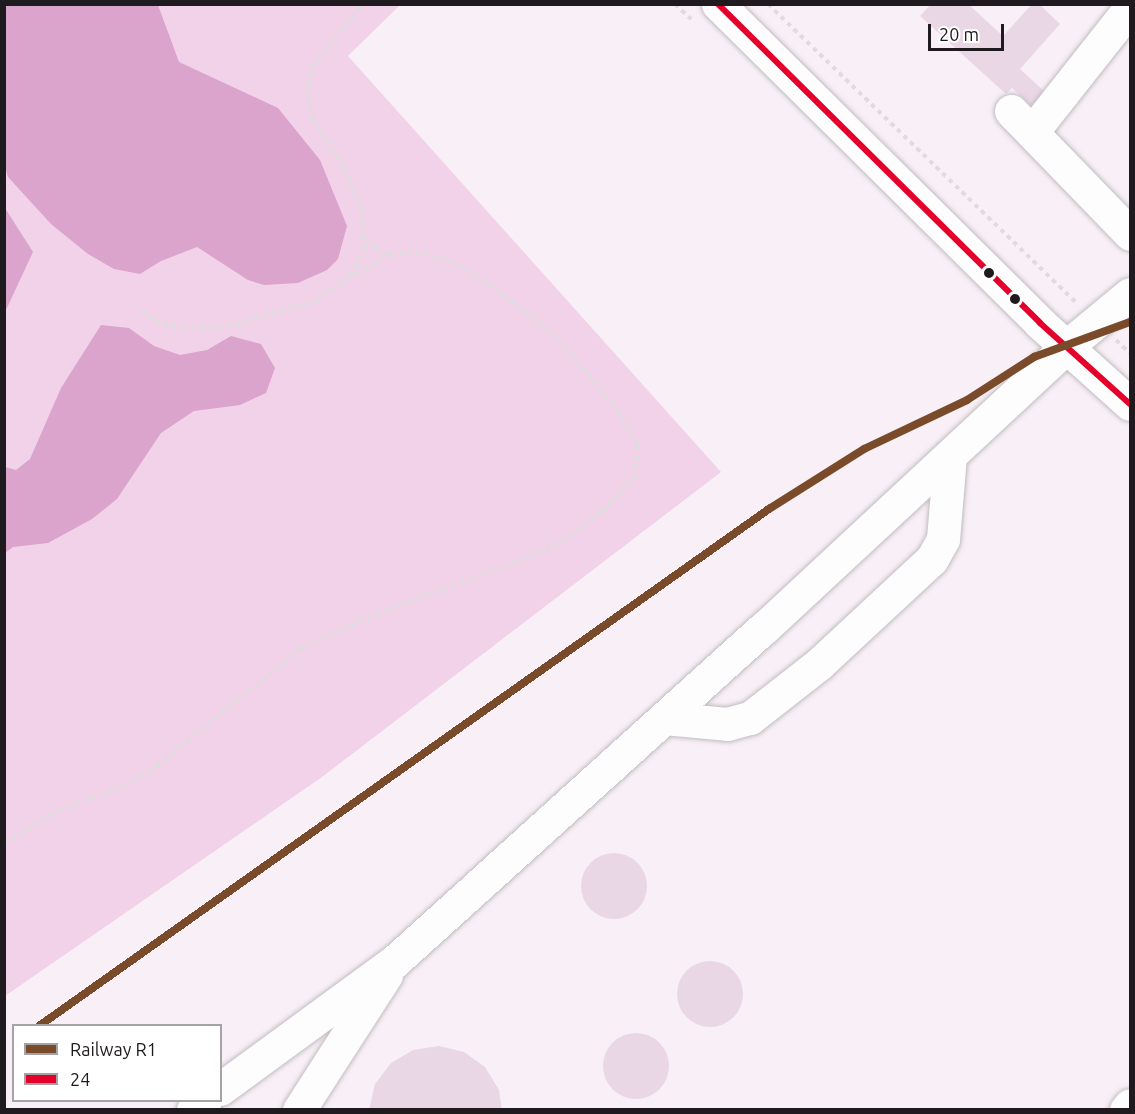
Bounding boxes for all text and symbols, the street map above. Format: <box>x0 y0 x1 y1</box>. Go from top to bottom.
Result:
scale bar <box>931 12 1008 50</box>
text: 20 m <box>939 24 979 44</box>
unlabelled marker <box>983 267 995 279</box>
unlabelled marker <box>1009 293 1021 305</box>
legend <box>12 1024 222 1102</box>
text: Railway R1 <box>70 1039 157 1059</box>
text: 24 <box>70 1069 90 1089</box>

